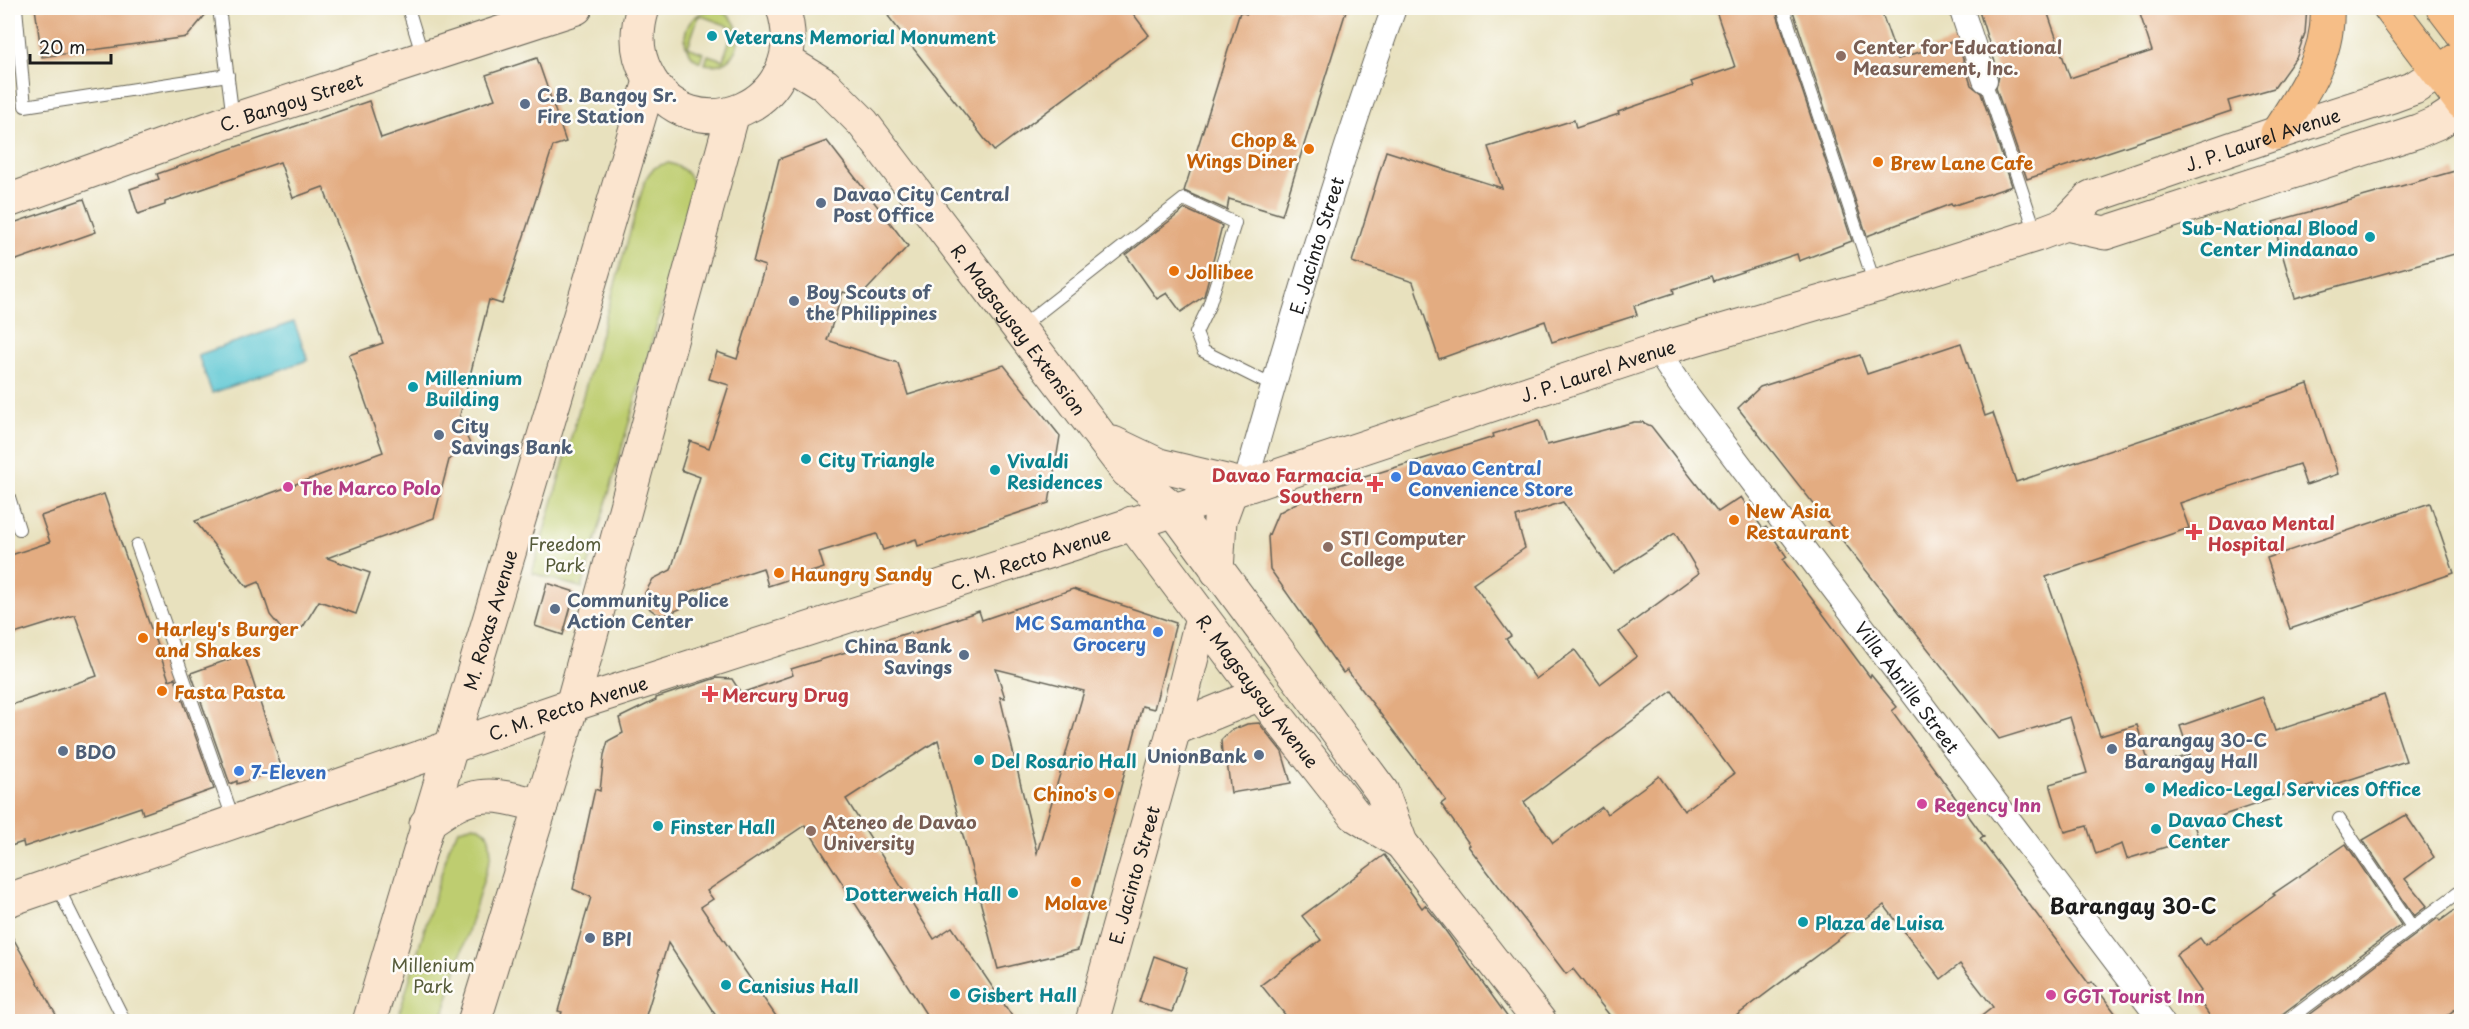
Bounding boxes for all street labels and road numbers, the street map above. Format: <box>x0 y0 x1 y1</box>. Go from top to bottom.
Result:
street label: C. Bangoy Street <box>216 65 366 137</box>
street label: J. P. Laurel Avenue <box>2181 100 2343 177</box>
street label: E. Jacinto Street <box>1282 173 1350 317</box>
street label: R. Magsaysay Extension <box>945 237 1093 420</box>
street label: J. P. Laurel Avenue <box>1517 332 1679 408</box>
street label: C. M. Recto Avenue <box>947 519 1114 596</box>
street label: M. Roxas Avenue <box>455 546 523 693</box>
street label: R. Magsaysay Avenue <box>1191 608 1326 773</box>
street label: Villa Abrille Street <box>1849 615 1967 758</box>
street label: C. M. Recto Avenue <box>484 668 651 747</box>
street label: E. Jacinto Street <box>1101 802 1165 947</box>

